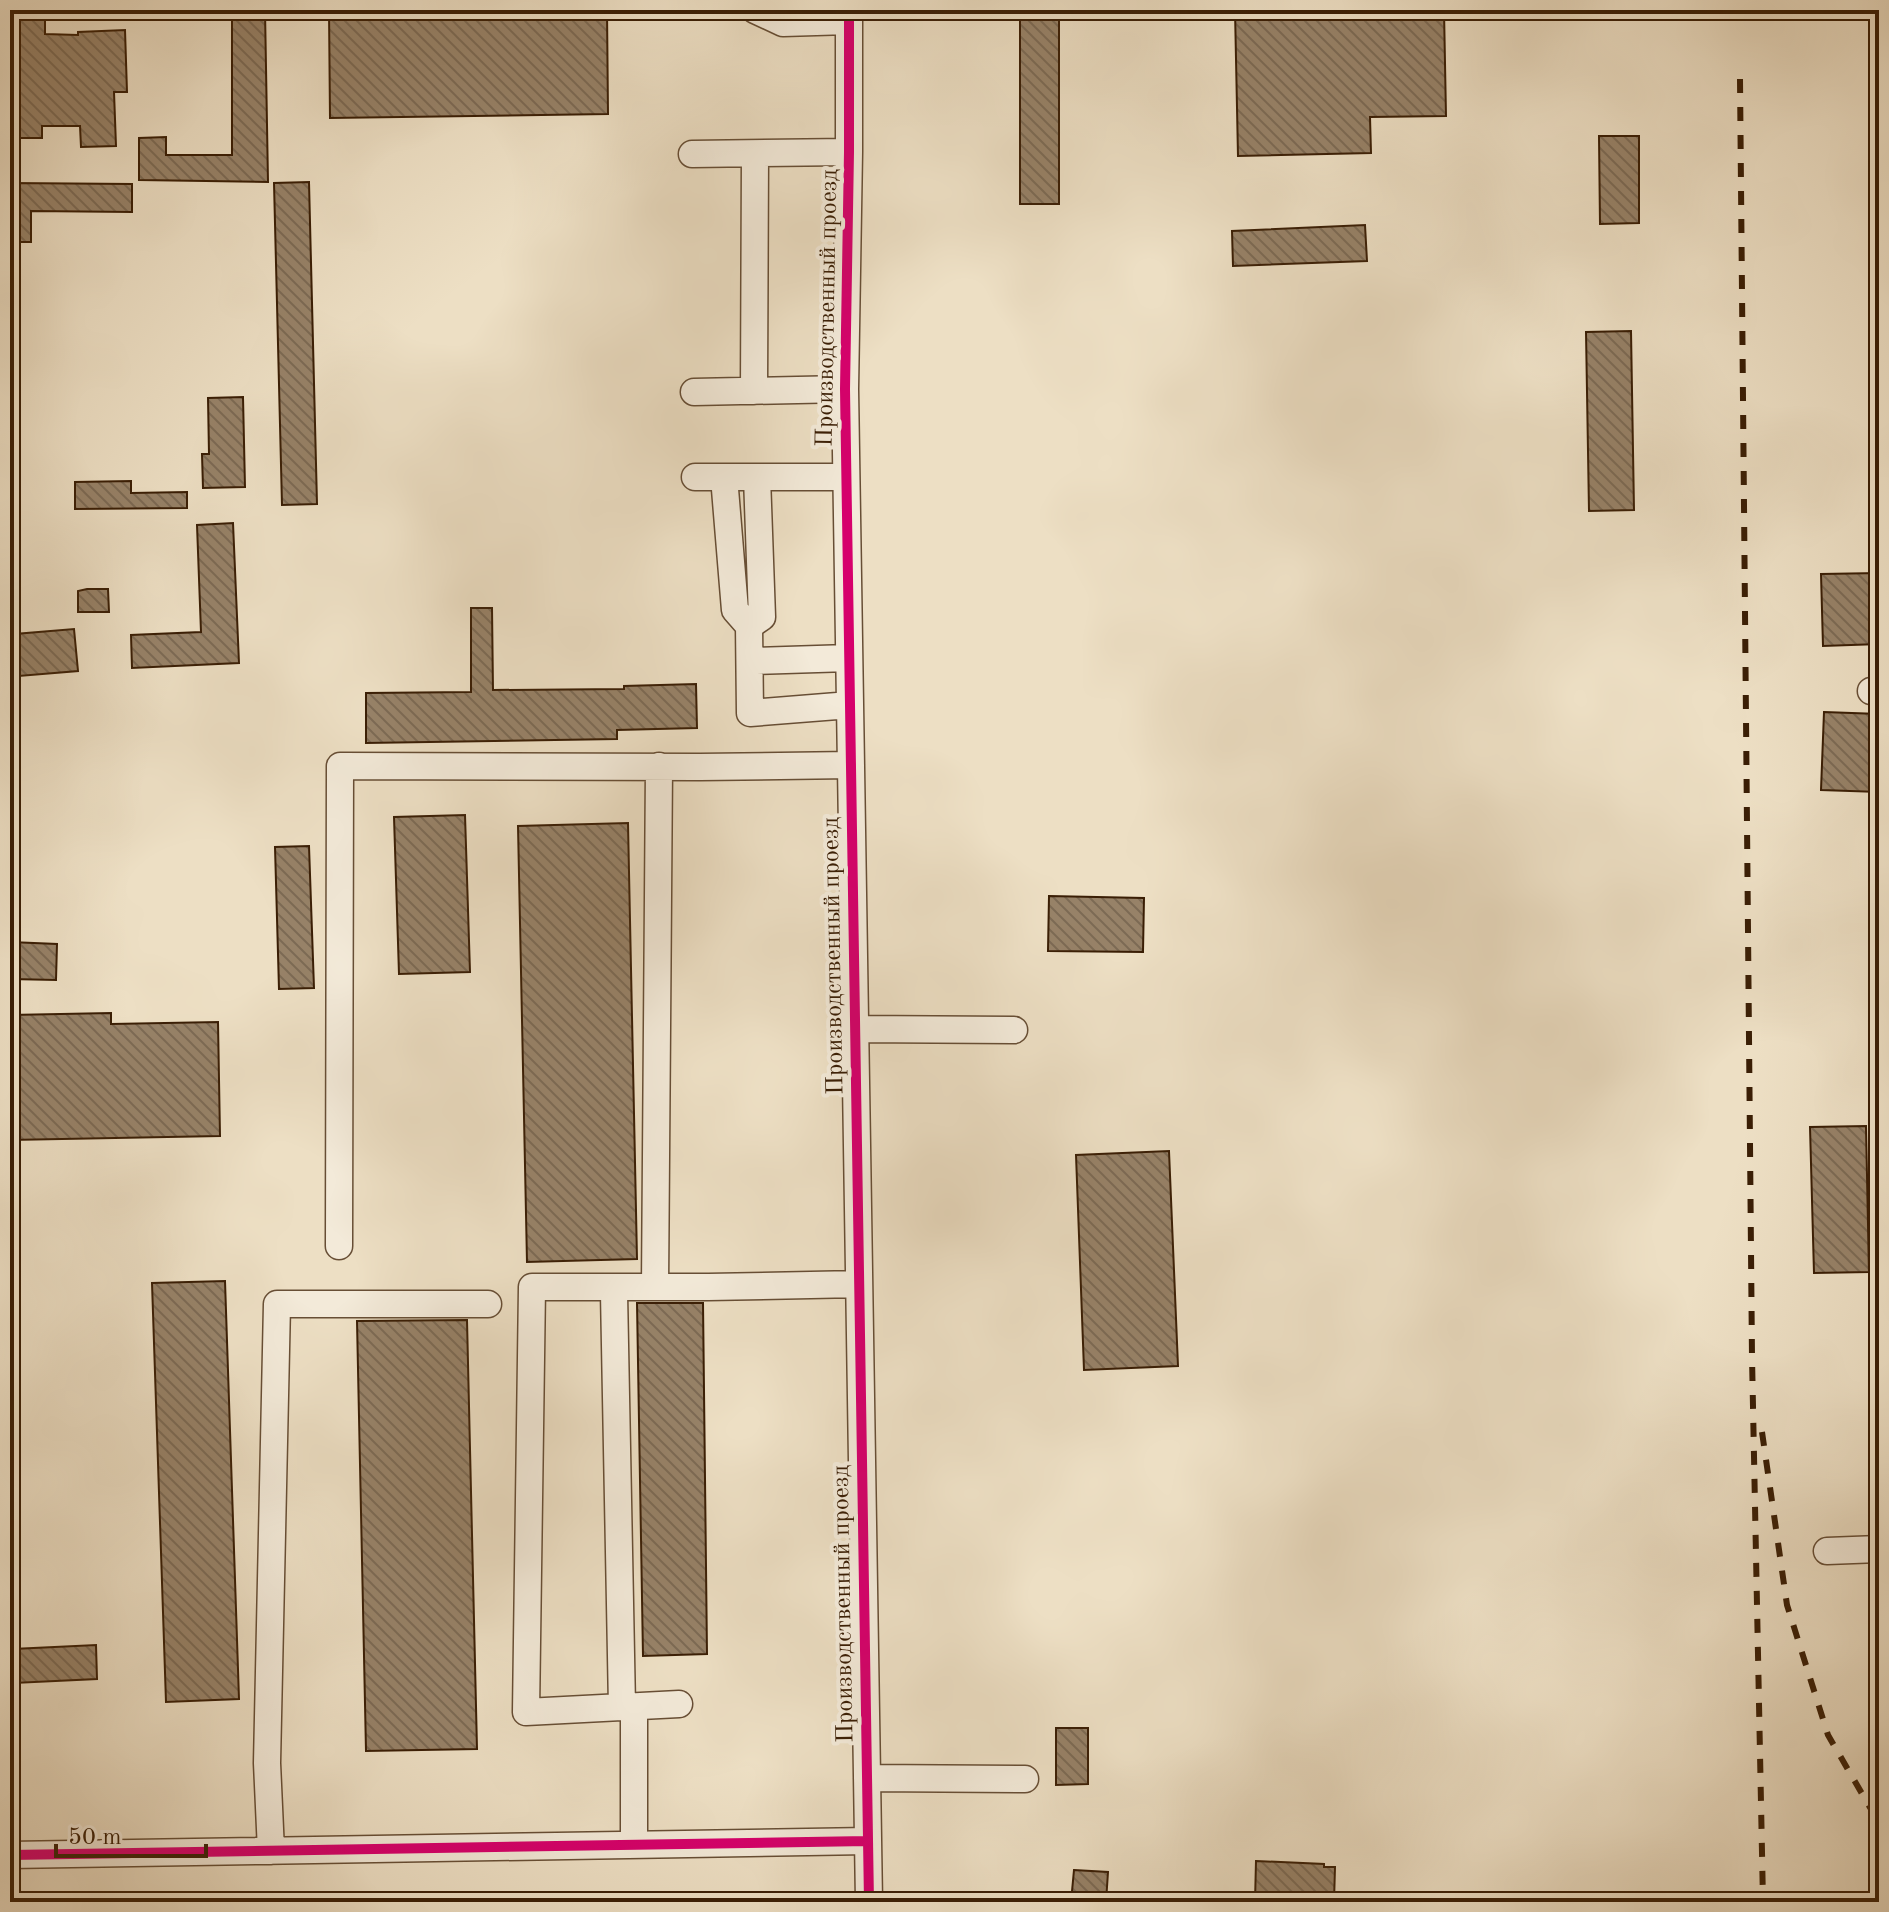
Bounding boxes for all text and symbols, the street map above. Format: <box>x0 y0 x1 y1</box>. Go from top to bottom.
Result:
street label: Производственный проезд <box>814 169 842 447</box>
street label: Производственный проезд <box>820 817 848 1095</box>
street label: Производственный проезд <box>830 1465 858 1743</box>
scale bar <box>56 1808 206 1858</box>
text: 50 m <box>68 1826 122 1850</box>

